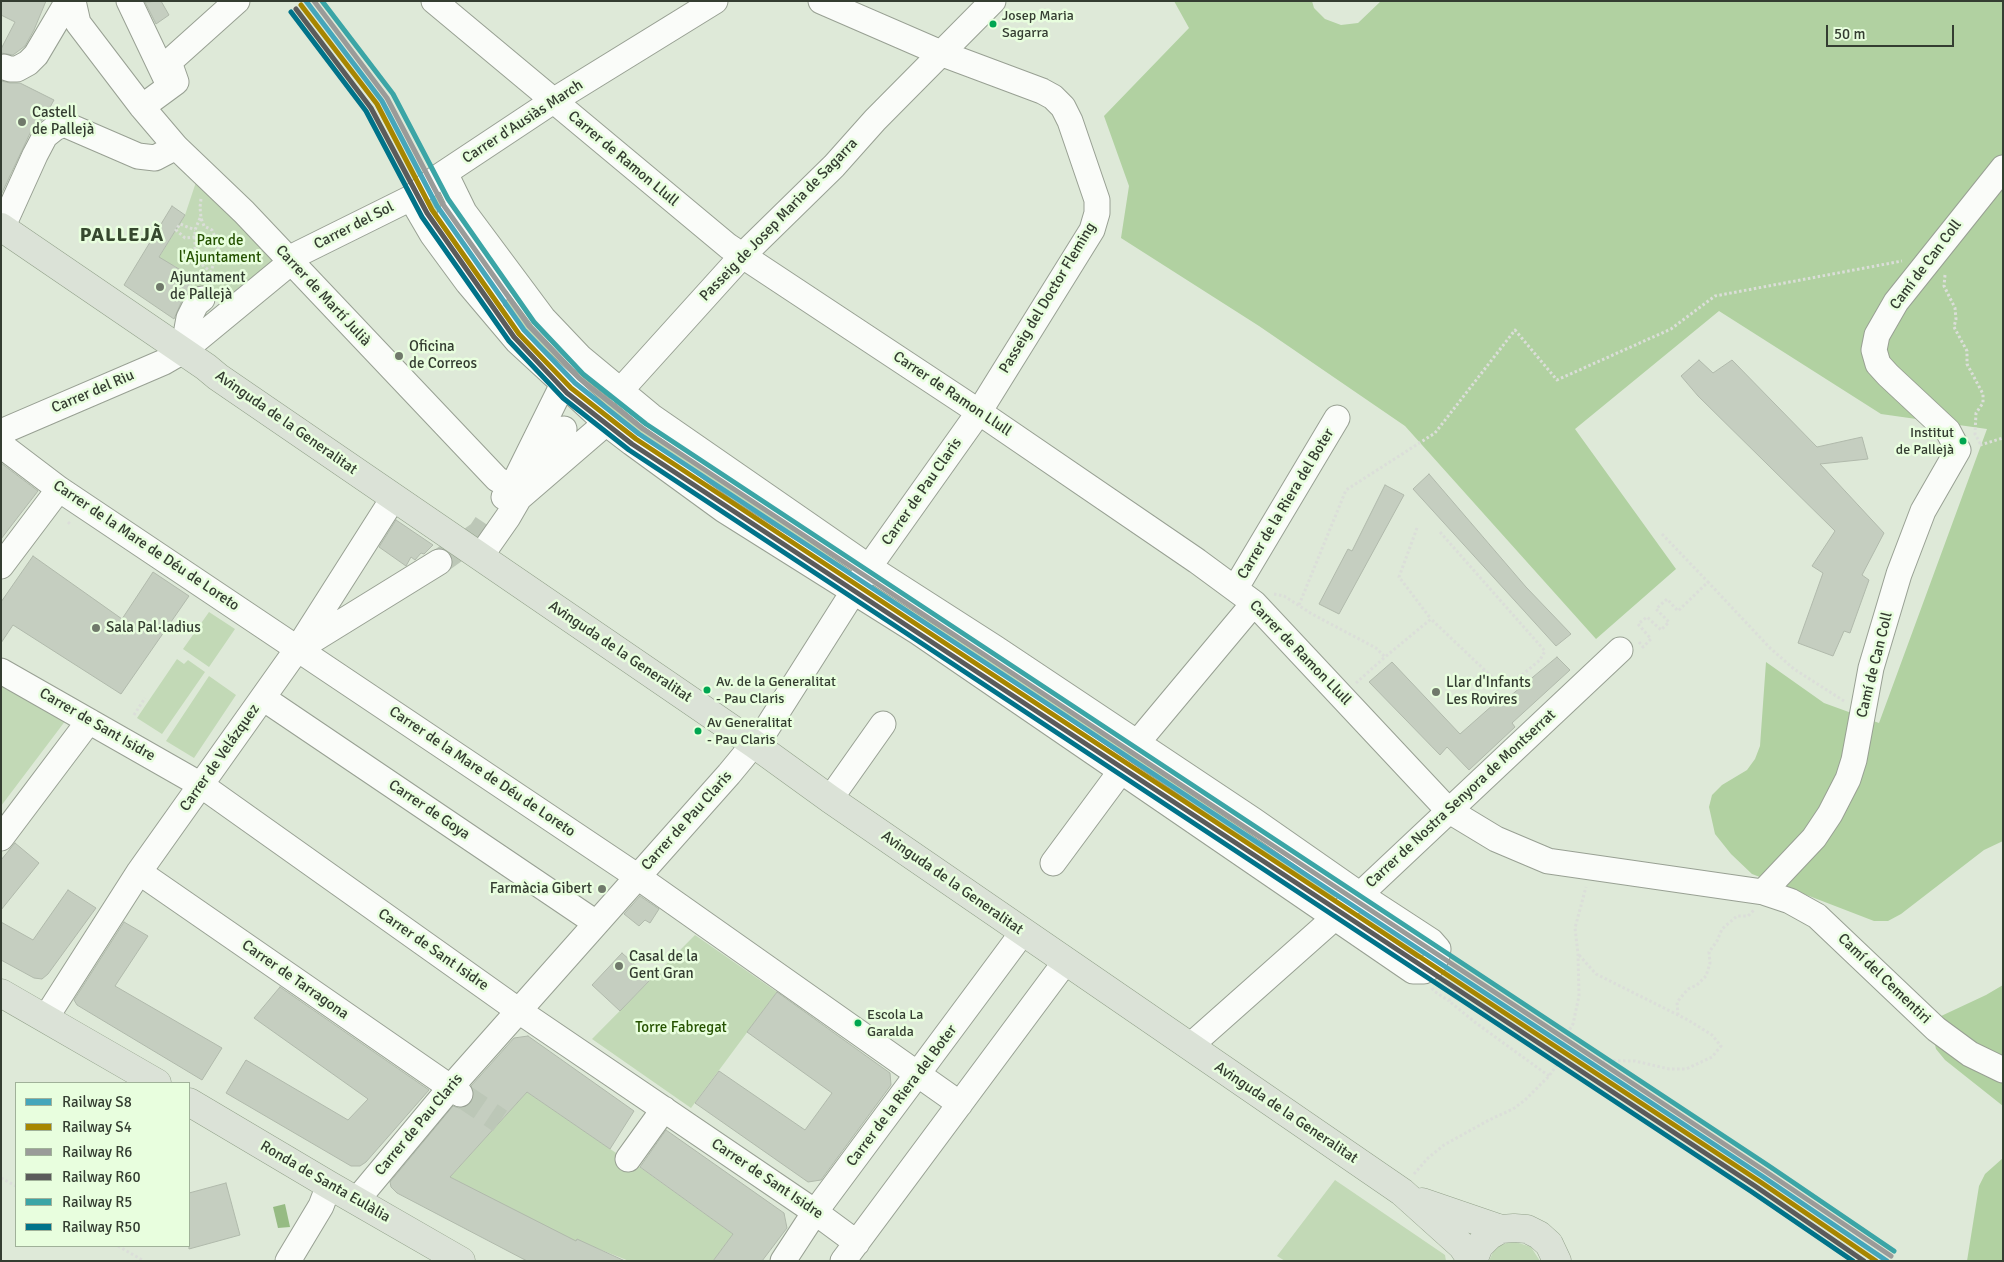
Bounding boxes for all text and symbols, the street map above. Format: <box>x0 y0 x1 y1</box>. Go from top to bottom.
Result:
place label: Josep Maria Sagarra <box>1002 8 1074 40</box>
scale bar <box>1829 15 1956 47</box>
marker: Josep Maria Sagarra <box>988 19 998 29</box>
text: 50 m <box>1834 25 1865 43</box>
street label: Carrer d'Ausiàs March <box>459 76 587 168</box>
place label: Castell de Pallejà <box>32 104 94 139</box>
street label: Carrer de Ramon Llull <box>564 107 682 211</box>
marker: Castell de Pallejà <box>16 116 28 128</box>
street label: Passeig de Josep Maria de Sagarra <box>696 135 862 305</box>
street label: Carrer del Sol <box>311 198 397 254</box>
street label: Camí de Can Coll <box>1886 216 1966 314</box>
street label: Passeig del Doctor Fleming <box>996 219 1100 377</box>
district label: PALLEJÀ <box>79 224 165 248</box>
park label: Parc de l'Ajuntament <box>179 232 261 267</box>
street label: Carrer de Martí Julià <box>272 242 374 350</box>
place label: Ajuntament de Pallejà <box>170 269 245 304</box>
marker: Ajuntament de Pallejà <box>154 281 166 293</box>
place label: Oficina de Correos <box>409 338 477 373</box>
street label: Carrer de Ramon Llull <box>889 348 1015 440</box>
marker: Oficina de Correos <box>393 350 405 362</box>
street label: Carrer del Riu <box>49 367 137 417</box>
street label: Avinguda de la Generalitat <box>212 367 360 479</box>
street label: Carrer de la Riera del Boter <box>1234 425 1338 583</box>
place label: Institut de Pallejà <box>1896 425 1954 458</box>
street label: Carrer de Pau Claris <box>878 435 966 549</box>
marker: Institut de Pallejà <box>1958 436 1968 446</box>
street label: Carrer de la Mare de Déu de Loreto <box>50 477 242 615</box>
street label: Avinguda de la Generalitat <box>545 597 695 707</box>
street label: Carrer de Ramon Llull <box>1245 597 1355 709</box>
street label: Camí de Can Coll <box>1853 610 1897 720</box>
place label: Sala Pal·ladius <box>106 619 201 637</box>
marker: Sala Pal·ladius <box>90 622 102 634</box>
place label: Av. de la Generalitat - Pau Claris <box>716 674 836 706</box>
place label: Llar d'Infants Les Rovires <box>1446 674 1531 709</box>
street label: Carrer de Sant Isidre <box>36 685 158 765</box>
marker: Av. de la Generalitat - Pau Claris <box>702 685 712 695</box>
marker: Llar d'Infants Les Rovires <box>1430 686 1442 698</box>
street label: Carrer de Velázquez <box>176 701 264 815</box>
street label: Carrer de la Mare de Déu de Loreto <box>386 703 578 841</box>
street label: Carrer de Nostra Senyora de Montserrat <box>1362 706 1560 892</box>
place label: Av Generalitat - Pau Claris <box>707 715 792 748</box>
marker: Av Generalitat - Pau Claris <box>693 726 703 736</box>
street label: Carrer de Pau Claris <box>638 768 736 874</box>
street label: Carrer de Goya <box>385 776 473 844</box>
street label: Avinguda de la Generalitat <box>878 827 1026 939</box>
place label: Farmàcia Gibert <box>490 880 592 898</box>
marker: Farmàcia Gibert <box>596 883 608 895</box>
street label: Carrer de Sant Isidre <box>374 905 492 995</box>
street label: Camí del Cementiri <box>1834 930 1934 1028</box>
street label: Carrer de Tarragona <box>238 936 352 1024</box>
place label: Casal de la Gent Gran <box>629 948 698 983</box>
marker: Casal de la Gent Gran <box>613 960 625 972</box>
place label: Escola La Garalda <box>867 1007 923 1040</box>
marker: Escola La Garalda <box>853 1018 863 1028</box>
park label: Torre Fabregat <box>635 1019 727 1037</box>
street label: Carrer de la Riera del Boter <box>843 1022 961 1170</box>
street label: Avinguda de la Generalitat <box>1211 1058 1361 1168</box>
street label: Carrer de Pau Claris <box>371 1071 467 1179</box>
legend <box>15 1082 190 1247</box>
text: Railway S8 <box>62 1093 132 1111</box>
text: Railway S4 <box>62 1118 132 1136</box>
street label: Carrer de Sant Isidre <box>708 1135 826 1223</box>
street label: Ronda de Santa Eulàlia <box>257 1137 393 1227</box>
text: Railway R6 <box>62 1143 132 1161</box>
text: Railway R60 <box>62 1168 141 1186</box>
text: Railway R5 <box>62 1193 132 1211</box>
text: Railway R50 <box>62 1218 141 1236</box>

